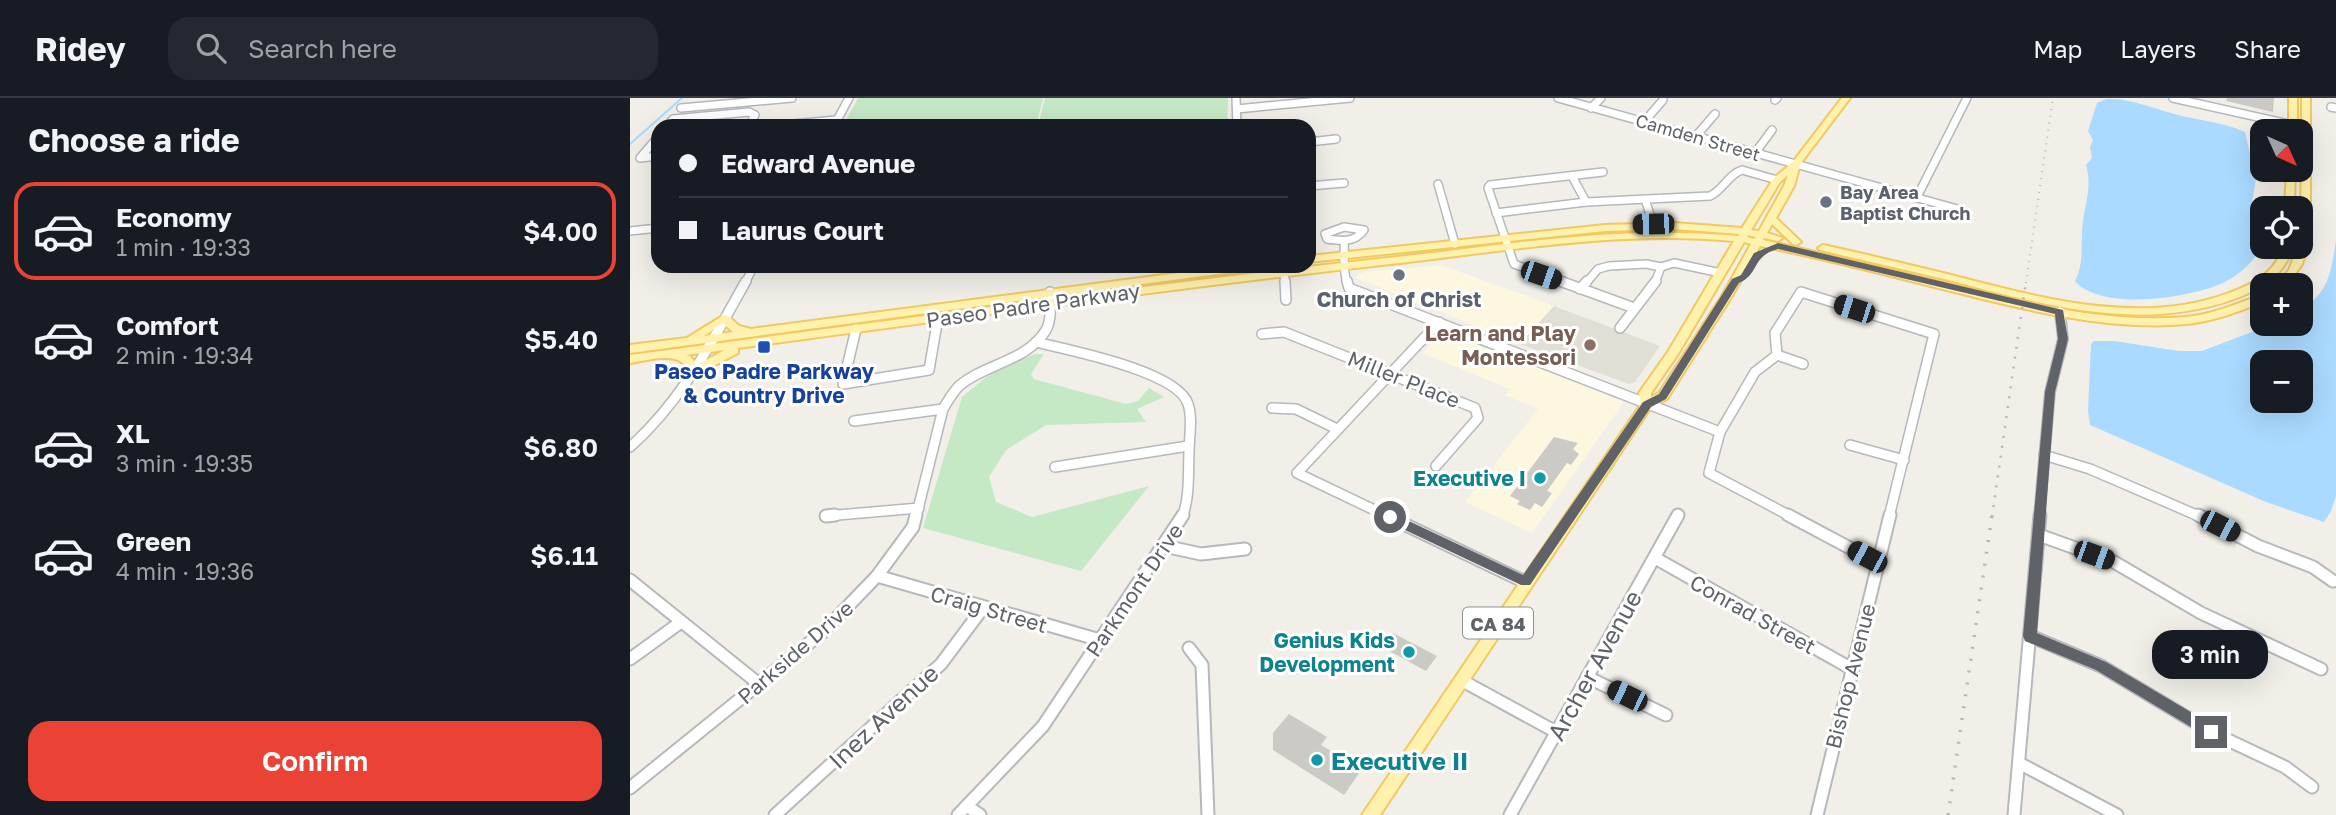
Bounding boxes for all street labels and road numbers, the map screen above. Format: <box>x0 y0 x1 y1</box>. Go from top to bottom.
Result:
street label: Camden Street <box>1633 109 1763 165</box>
street label: Paseo Padre Parkway <box>924 277 1142 333</box>
street label: Miller Place <box>1344 345 1464 413</box>
street label: Parkmont Drive <box>1080 518 1188 662</box>
street label: Conrad Street <box>1685 569 1821 659</box>
street label: Craig Street <box>928 580 1050 638</box>
street label: Archer Avenue <box>1541 585 1647 745</box>
street label: Parkside Drive <box>732 595 858 709</box>
street label: Bishop Avenue <box>1819 601 1881 751</box>
road number: CA 84 <box>1463 608 1533 638</box>
street label: Inez Avenue <box>822 658 944 774</box>

